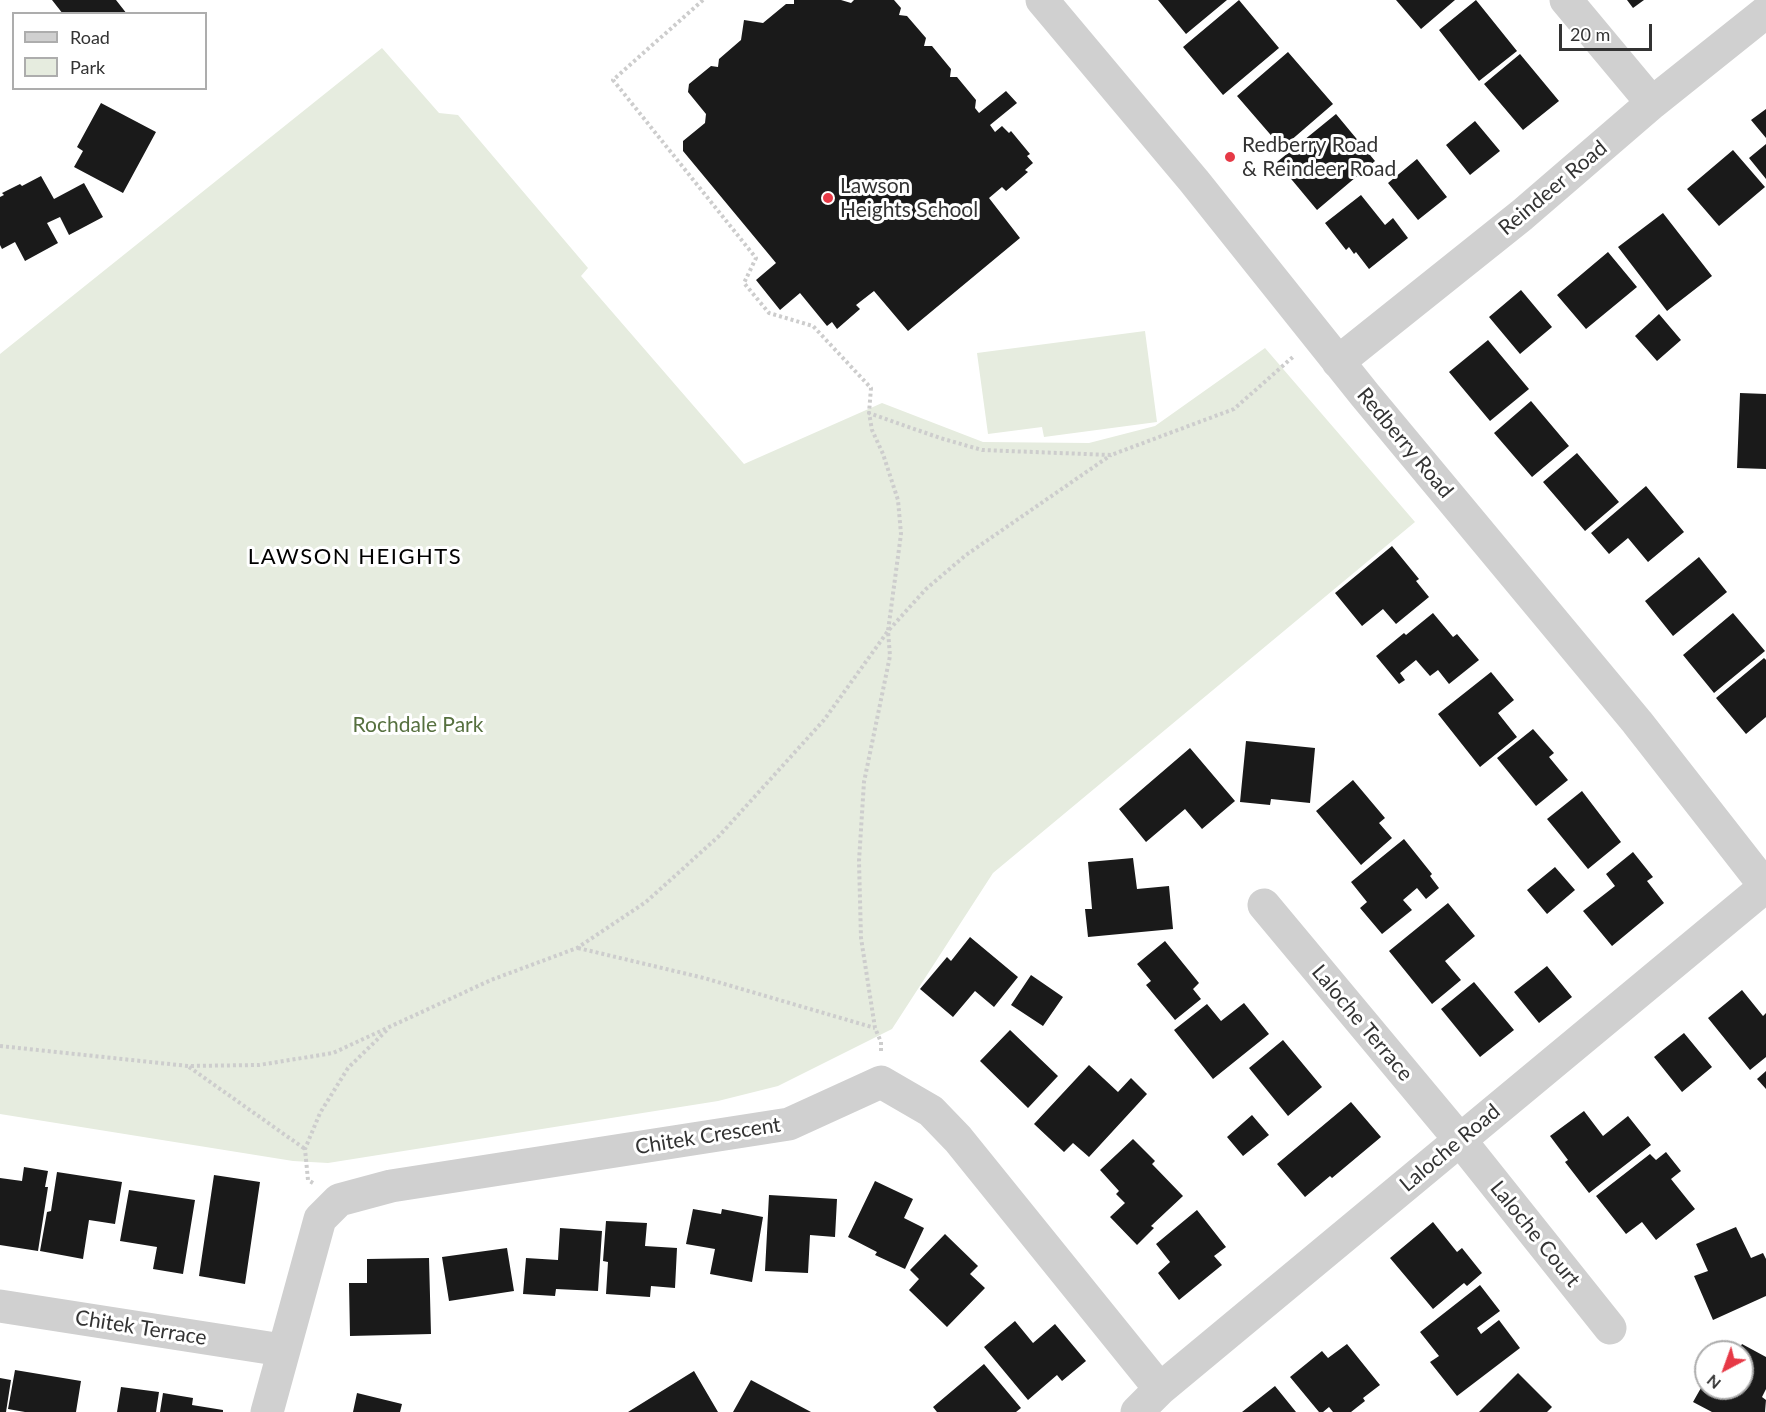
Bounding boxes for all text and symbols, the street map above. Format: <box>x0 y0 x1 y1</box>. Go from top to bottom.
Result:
legend <box>12 12 207 90</box>
scale bar <box>1562 12 1655 50</box>
text: 20 m <box>1570 23 1610 45</box>
text: Road <box>70 26 110 48</box>
text: Park <box>70 56 105 78</box>
place label: Redberry Road & Reindeer Road <box>1242 132 1396 182</box>
street label: Reindeer Road <box>1494 135 1612 241</box>
marker: Redberry Road & Reindeer Road <box>1223 150 1237 164</box>
place label: Lawson Heights School <box>840 173 978 223</box>
marker: Lawson Heights School <box>821 191 835 205</box>
street label: Redberry Road <box>1352 383 1458 503</box>
district label: LAWSON HEIGHTS <box>248 544 462 570</box>
park label: Rochdale Park <box>353 712 483 738</box>
street label: Laloche Terrace <box>1306 960 1418 1086</box>
street label: Laloche Road <box>1395 1099 1505 1197</box>
street label: Chitek Crescent <box>634 1112 782 1160</box>
street label: Laloche Court <box>1485 1176 1585 1292</box>
street label: Chitek Terrace <box>73 1305 209 1351</box>
north arrow <box>1694 1340 1754 1400</box>
text: N <box>1702 1371 1724 1394</box>

